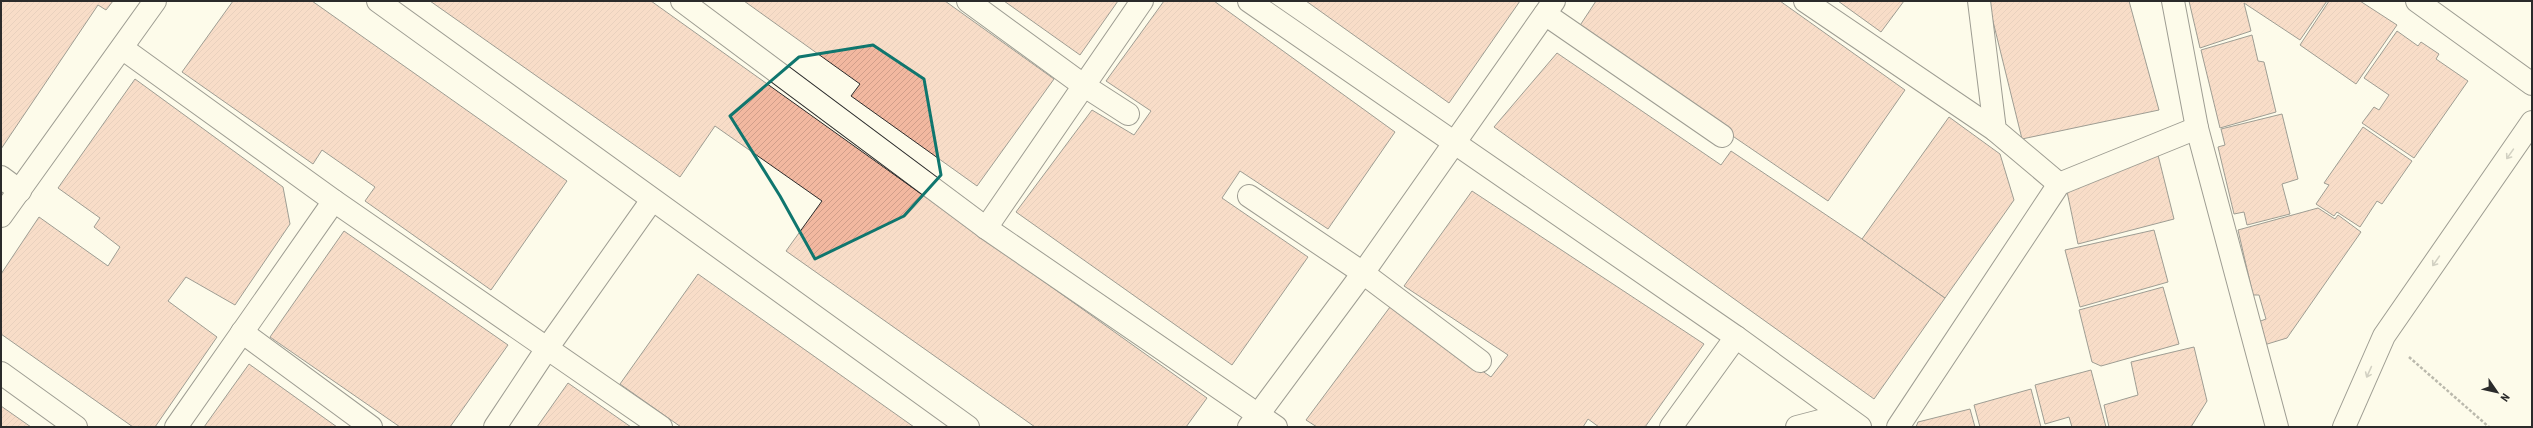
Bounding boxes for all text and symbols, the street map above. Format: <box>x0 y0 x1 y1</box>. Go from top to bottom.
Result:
one-way arrow <box>2506 148 2514 159</box>
one-way arrow <box>2432 255 2440 266</box>
one-way arrow <box>2364 365 2372 377</box>
north arrow <box>2477 372 2517 412</box>
text: N <box>2497 391 2512 404</box>

